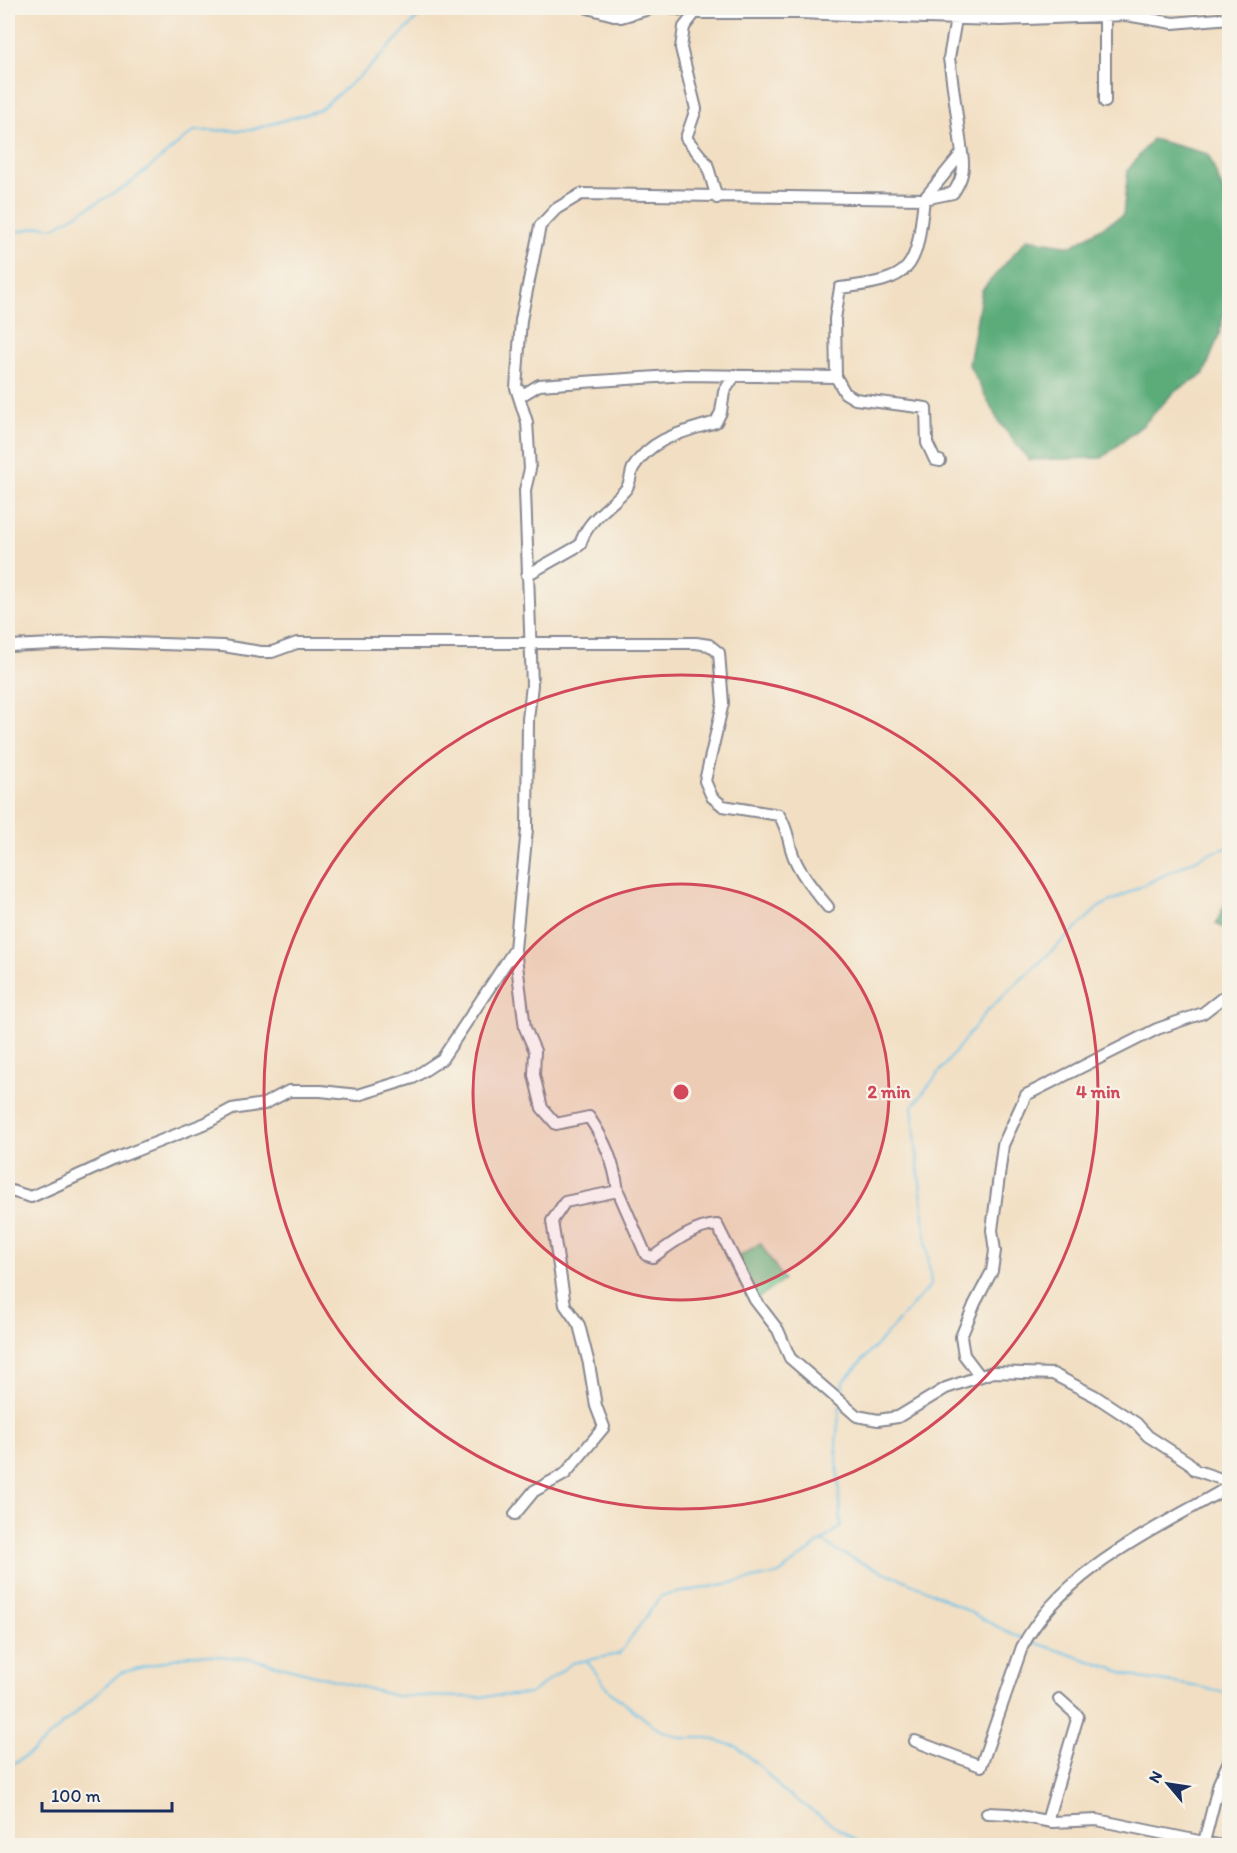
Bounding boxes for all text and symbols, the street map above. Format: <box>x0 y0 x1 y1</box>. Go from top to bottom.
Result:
text: 2 min <box>868 1081 911 1103</box>
text: 4 min <box>1076 1081 1121 1103</box>
centre of rings <box>671 1082 691 1102</box>
north arrow <box>1138 1754 1198 1814</box>
text: N <box>1144 1768 1166 1786</box>
scale bar <box>42 1775 172 1813</box>
text: 100 m <box>51 1785 101 1807</box>

